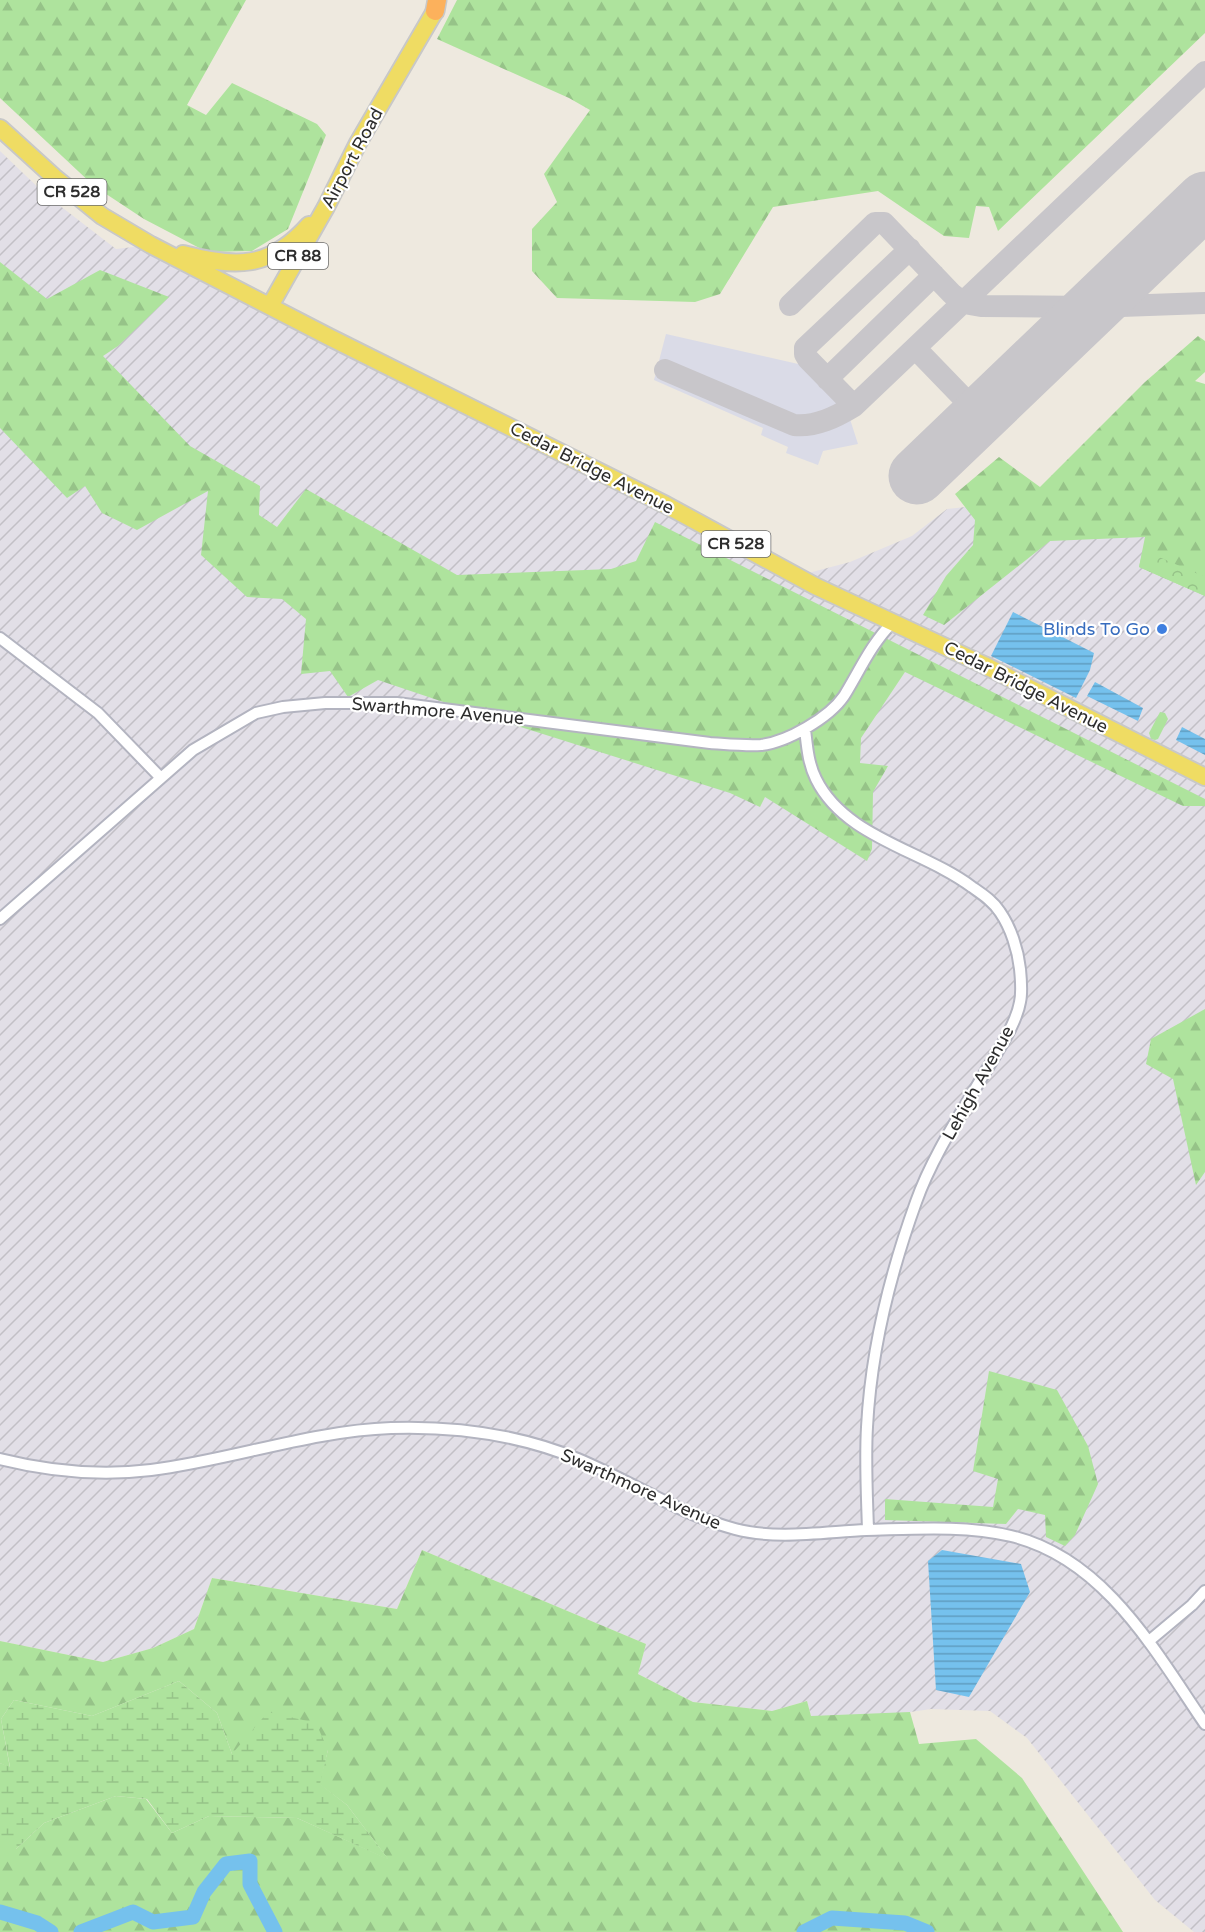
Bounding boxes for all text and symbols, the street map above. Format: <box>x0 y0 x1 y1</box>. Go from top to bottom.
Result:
street label: Airport Road <box>316 104 388 212</box>
road number: CR 528 <box>38 179 106 205</box>
road number: CR 88 <box>268 243 328 269</box>
street label: Cedar Bridge Avenue <box>506 417 678 519</box>
road number: CR 528 <box>702 531 771 557</box>
place label: Blinds To Go <box>1043 618 1150 640</box>
marker: Blinds To Go <box>1155 622 1169 636</box>
street label: Cedar Bridge Avenue <box>940 636 1112 738</box>
street label: Swarthmore Avenue <box>351 693 525 729</box>
street label: Lehigh Avenue <box>937 1022 1019 1144</box>
street label: Swarthmore Avenue <box>558 1444 724 1534</box>

